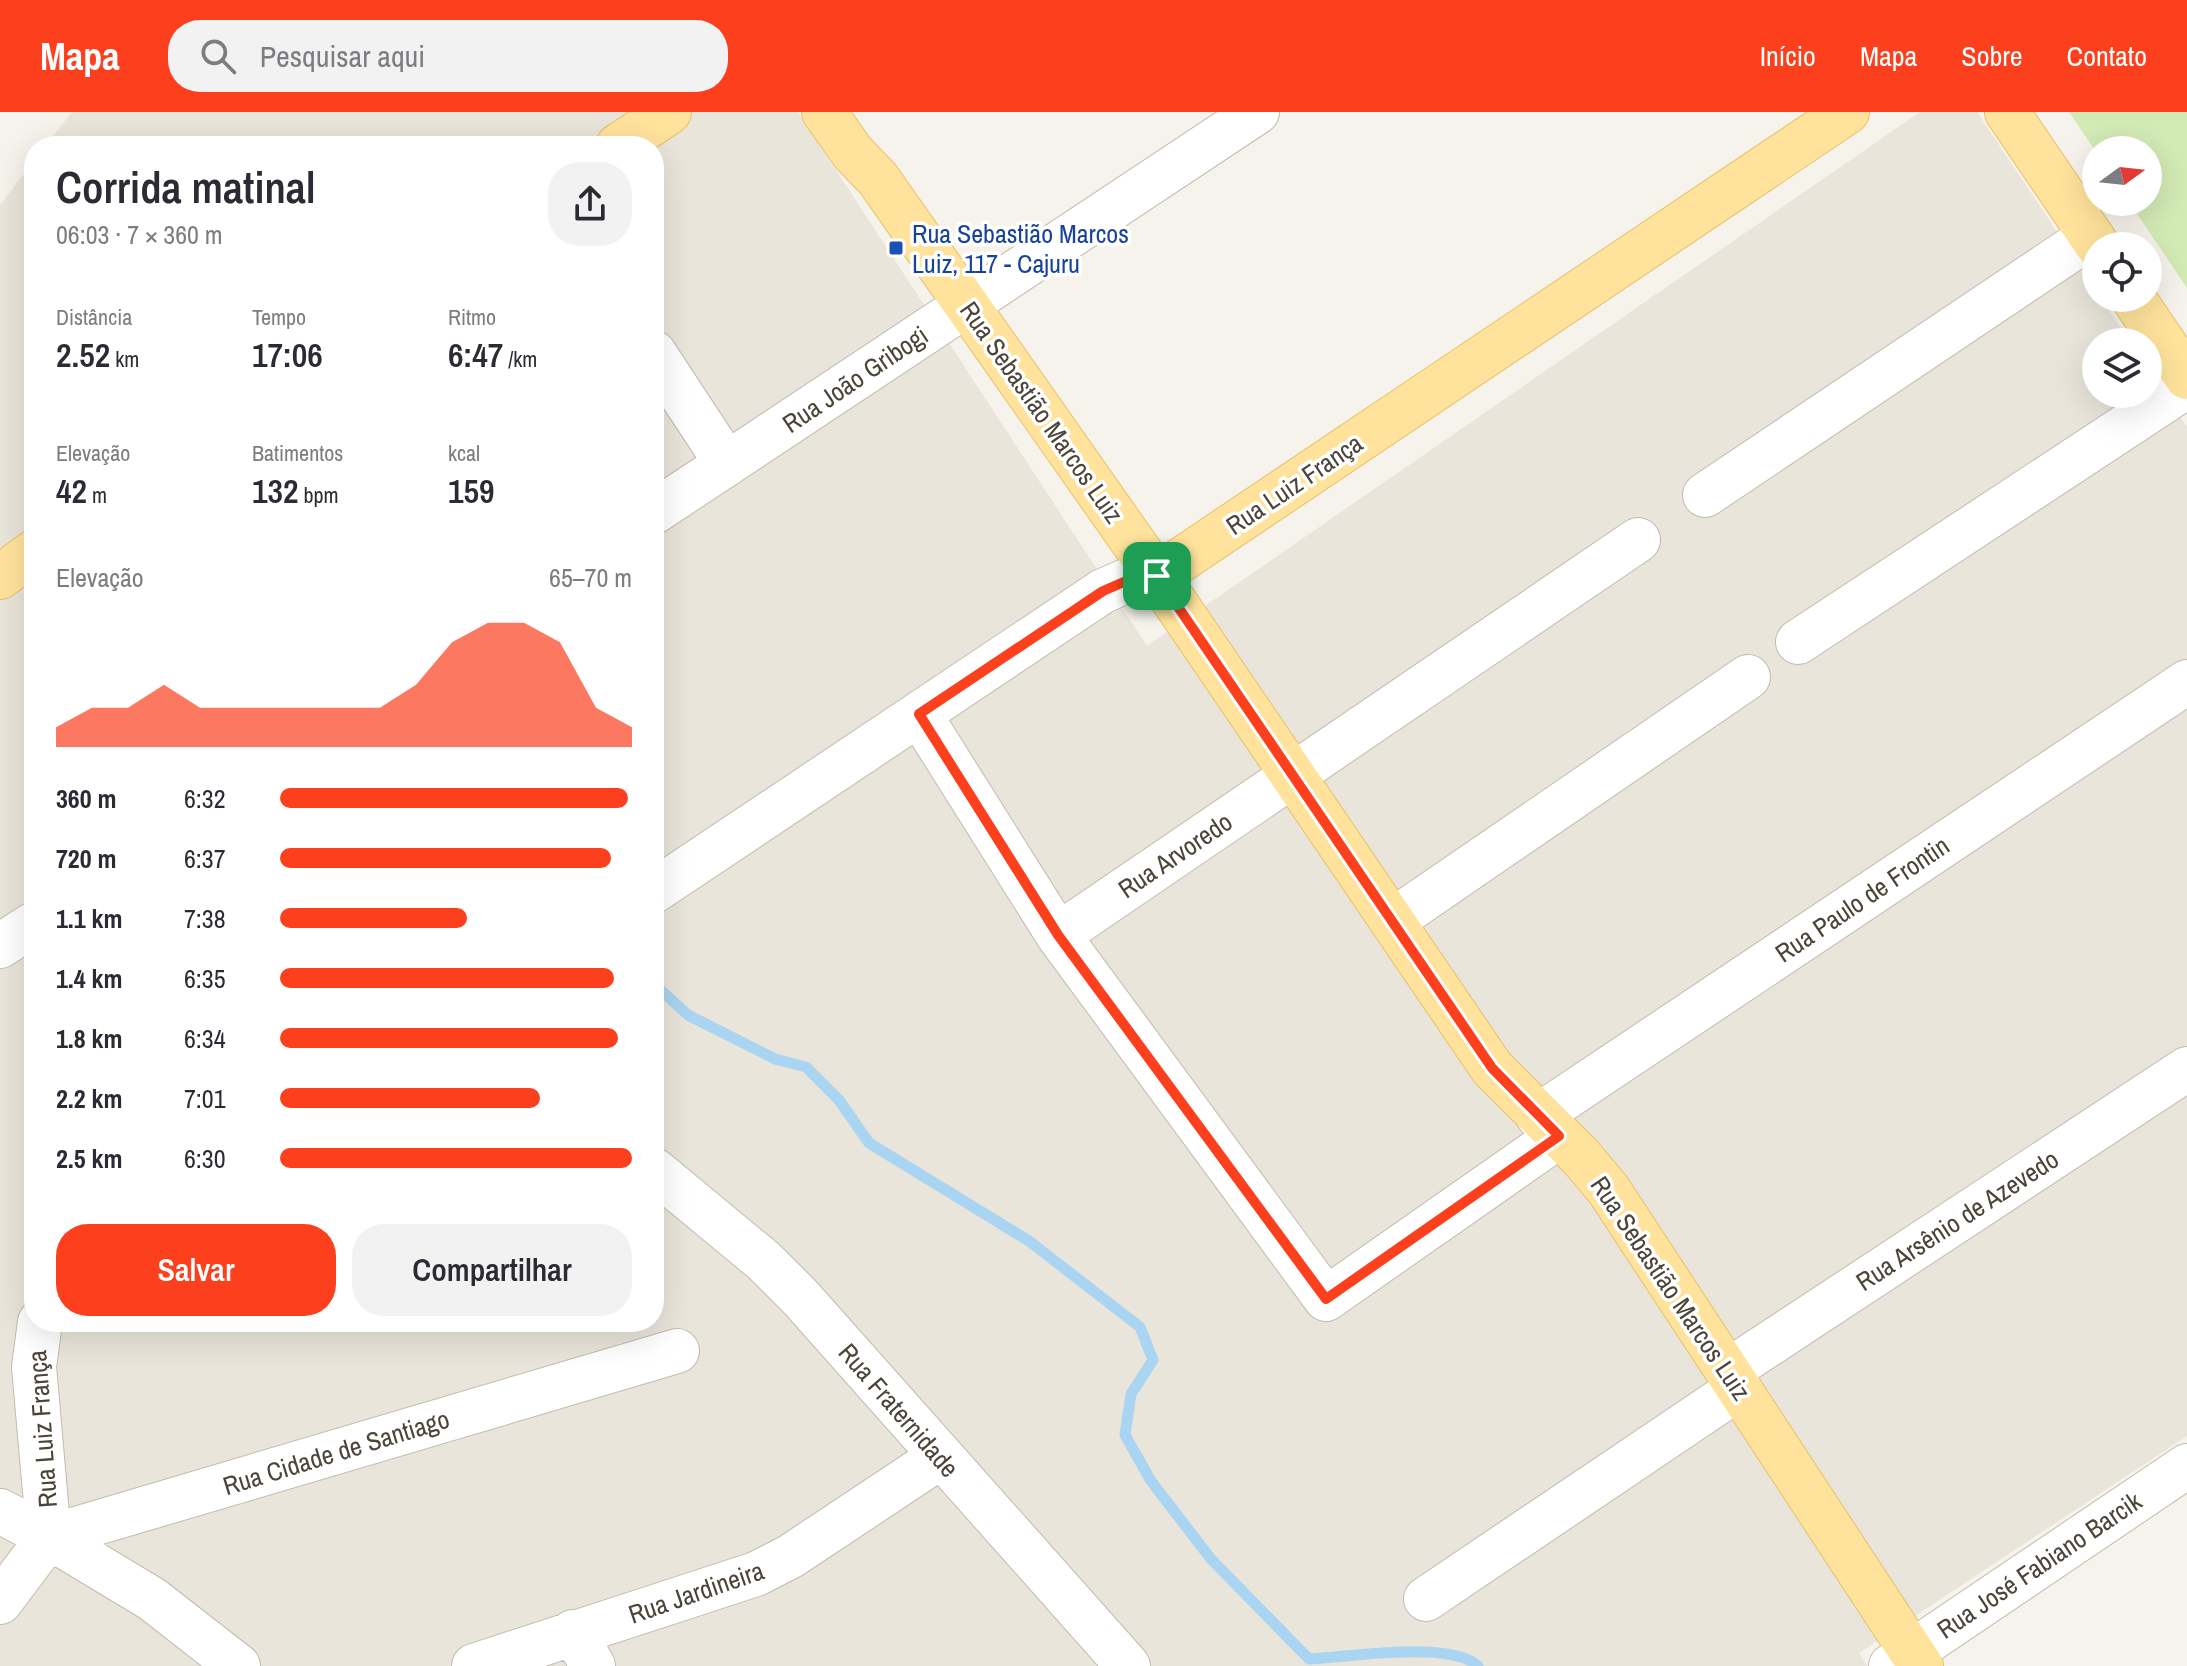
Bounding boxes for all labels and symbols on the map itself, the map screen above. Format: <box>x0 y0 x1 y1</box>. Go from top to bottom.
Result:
north arrow <box>2082 136 2162 216</box>
place label: Rua Sebastião Marcos Luiz, 117 - Cajuru <box>912 216 1129 281</box>
marker: Rua Sebastião Marcos Luiz, 117 - Cajuru <box>887 239 905 257</box>
street label: Rua Sebastião Marcos Luiz <box>952 294 1132 530</box>
street label: Rua João Gribogi <box>775 317 935 441</box>
street label: Rua Luiz França <box>1219 425 1369 543</box>
pin <box>1123 542 1191 610</box>
street label: Rua Arvoredo <box>1111 804 1239 906</box>
street label: Rua Paulo de Frontin <box>1768 828 1956 970</box>
street label: Rua Arsênio de Azevedo <box>1849 1141 2065 1299</box>
street label: Rua Sebastião Marcos Luiz <box>1583 1169 1759 1407</box>
street label: Rua Fraternidade <box>831 1335 967 1485</box>
street label: Rua Luiz França <box>19 1349 65 1509</box>
street label: Rua Cidade de Santiago <box>219 1401 453 1503</box>
street label: Rua José Fabiano Barcik <box>1930 1483 2148 1646</box>
street label: Rua Jardineira <box>624 1552 769 1632</box>

